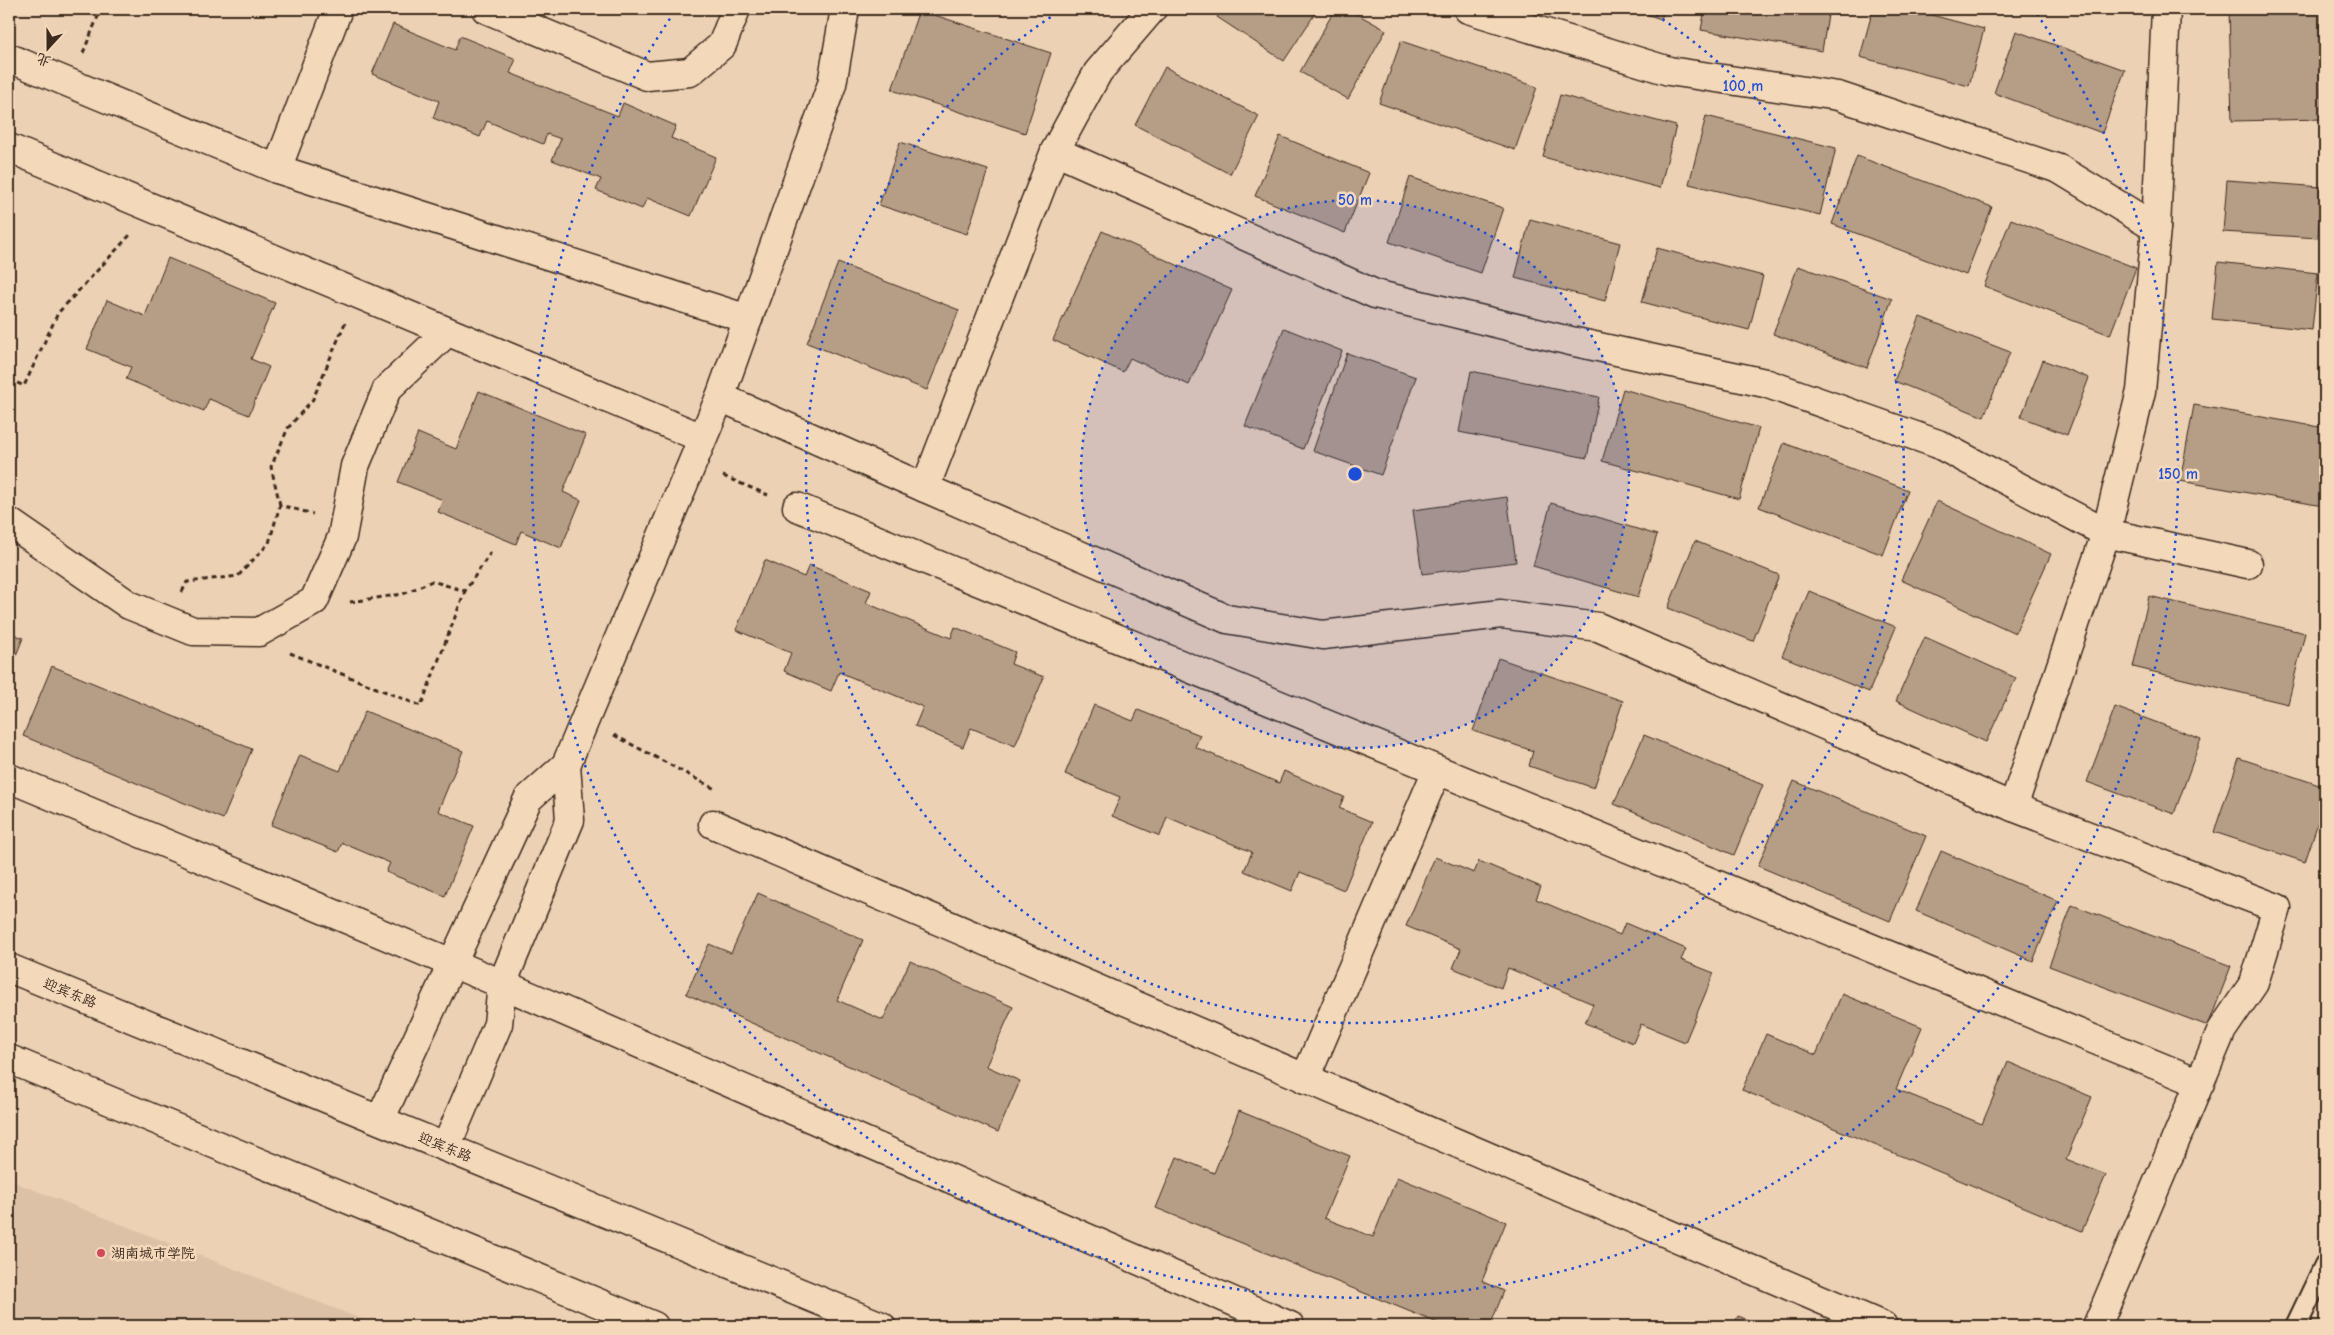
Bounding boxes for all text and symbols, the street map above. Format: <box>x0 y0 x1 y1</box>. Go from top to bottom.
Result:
north arrow <box>22 22 72 72</box>
text: 北 <box>34 49 53 70</box>
text: 100 m <box>1723 77 1763 95</box>
text: 50 m <box>1338 191 1372 209</box>
centre of rings <box>1346 465 1364 483</box>
text: 150 m <box>2158 465 2198 483</box>
street label: 迎宾东路 <box>41 975 99 1011</box>
street label: 迎宾东路 <box>416 1129 474 1165</box>
place label: 湖南城市学院 <box>111 1245 195 1262</box>
marker: 湖南城市学院 <box>95 1247 107 1259</box>

